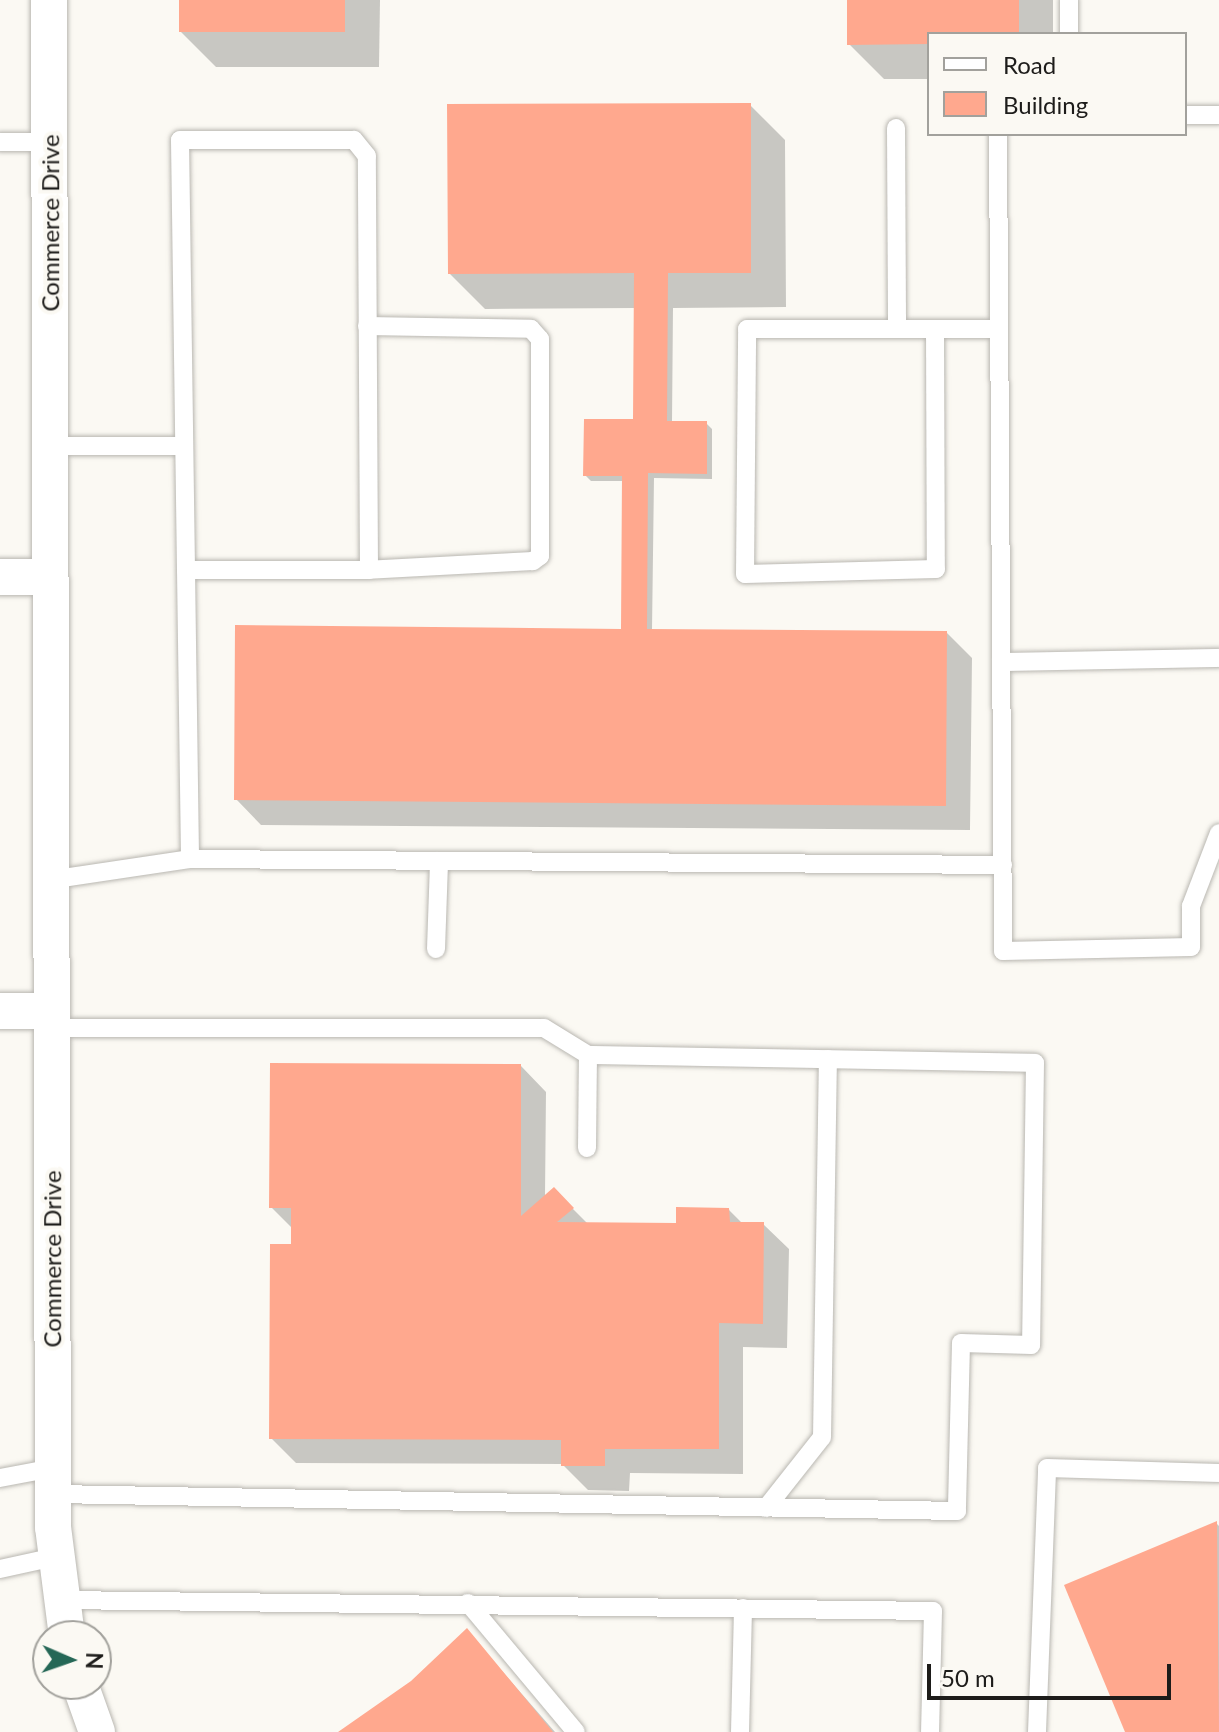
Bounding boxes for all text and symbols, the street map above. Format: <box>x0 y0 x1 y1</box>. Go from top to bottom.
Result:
legend <box>927 32 1187 136</box>
text: Road <box>1003 50 1056 79</box>
text: Building <box>1003 90 1088 119</box>
street label: Commerce Drive <box>36 134 64 312</box>
street label: Commerce Drive <box>38 1170 66 1348</box>
north arrow <box>32 1620 112 1700</box>
scale bar <box>931 1648 1175 1698</box>
text: N <box>81 1652 108 1670</box>
text: 50 m <box>941 1663 995 1692</box>

